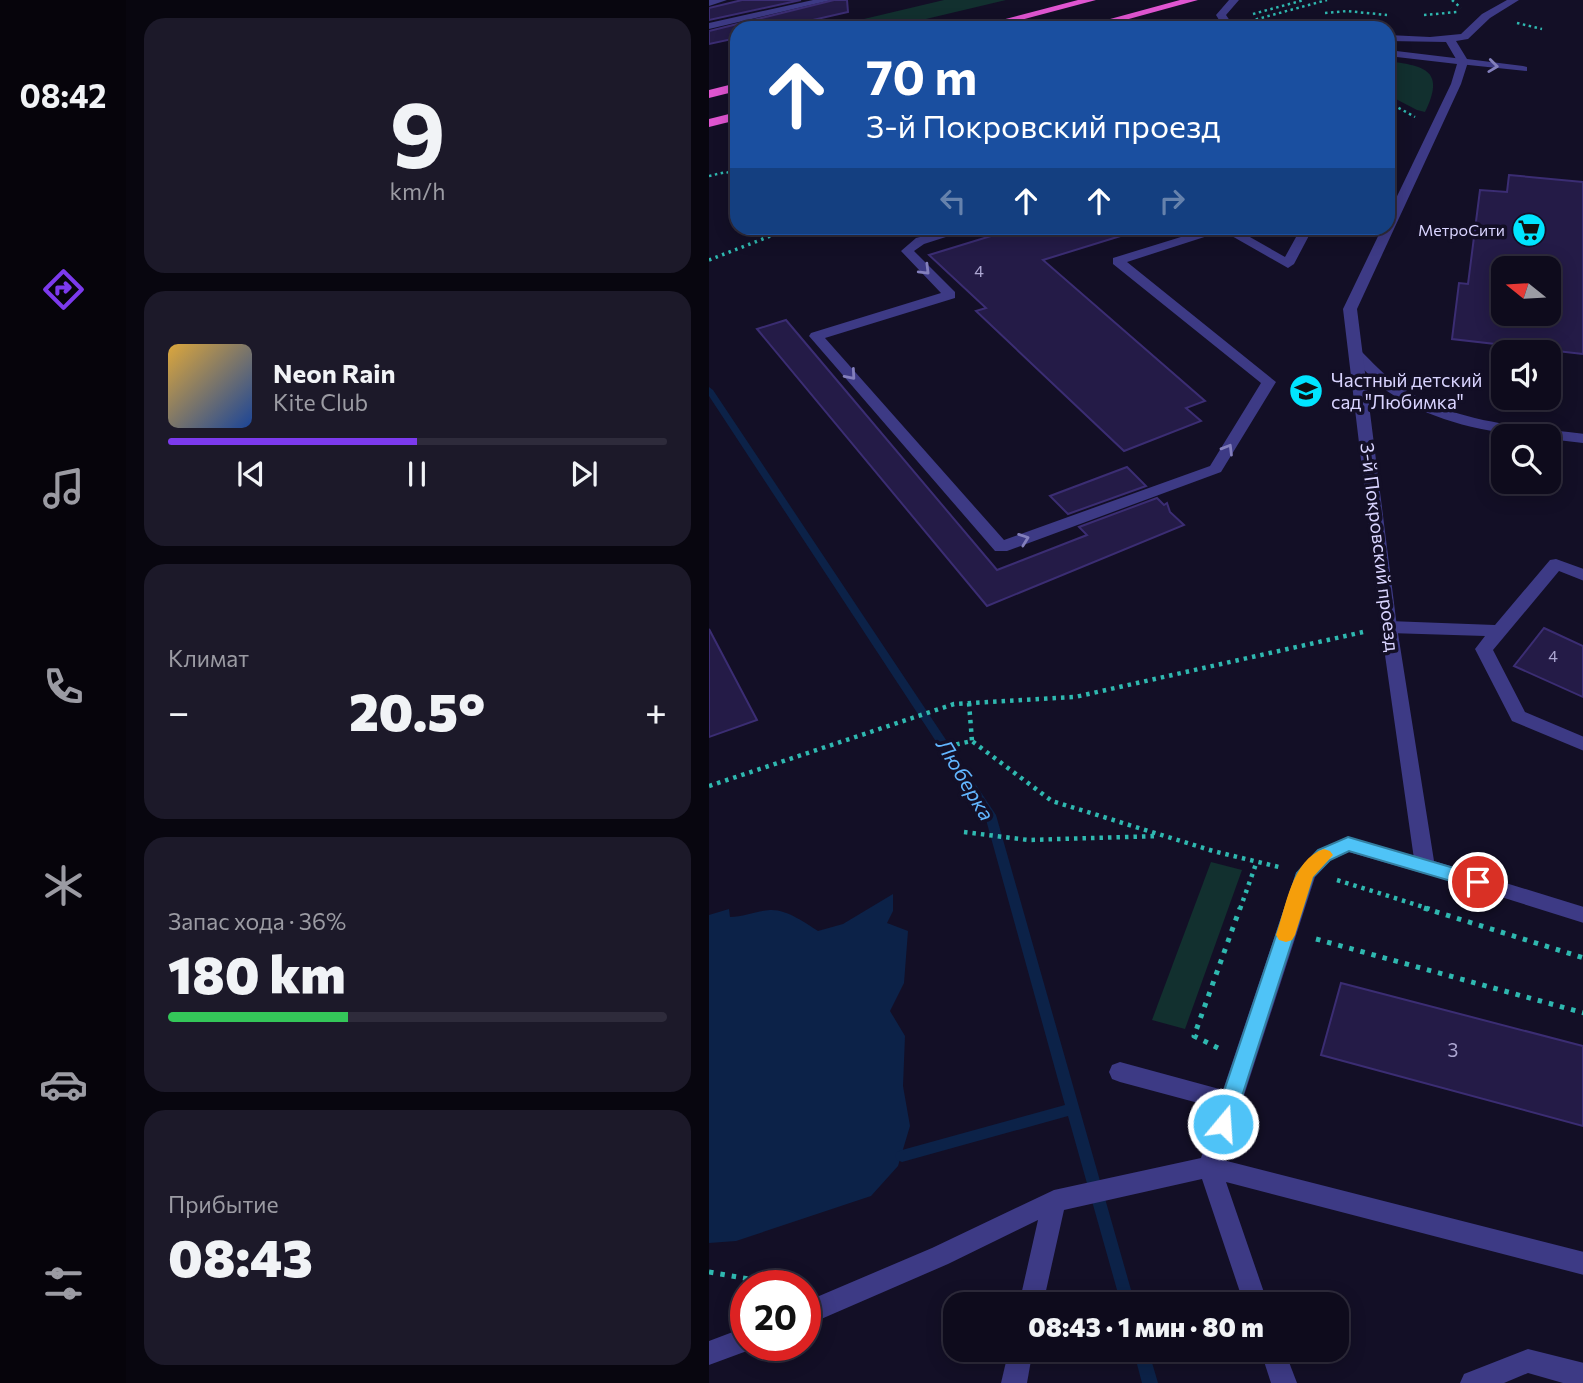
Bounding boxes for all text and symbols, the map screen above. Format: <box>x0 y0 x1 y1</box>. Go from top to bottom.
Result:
text: 70 m <box>866 45 977 105</box>
icon: ahead <box>751 49 842 140</box>
one-way arrow <box>1487 58 1499 73</box>
text: 08:42 <box>19 75 107 115</box>
text: 9 <box>389 75 446 187</box>
text: 3-й Покровский проезд <box>866 105 1220 145</box>
text: km/h <box>390 177 445 205</box>
icon: left <box>934 182 972 220</box>
icon: ahead <box>1007 182 1045 220</box>
icon: ahead <box>1080 182 1118 220</box>
icon: right <box>1153 182 1191 220</box>
supermarket icon: МетроСити <box>1510 211 1548 249</box>
place label: МетроСити <box>1418 220 1505 239</box>
north arrow <box>1491 256 1561 326</box>
map controls <box>1491 256 1561 494</box>
one-way arrow <box>917 261 930 274</box>
house number: 4 <box>974 261 984 280</box>
icon: directions <box>39 265 88 314</box>
button: sound <box>1491 340 1561 410</box>
text: Neon Rain <box>273 357 396 388</box>
one-way arrow <box>843 367 855 380</box>
place label: Частный детский сад "Любимка" <box>1331 368 1482 413</box>
school or university icon: Частный детский сад "Любимка" <box>1287 372 1325 410</box>
text: Kite Club <box>273 388 368 416</box>
button: search <box>1491 424 1561 494</box>
street label: 3-й Покровский проезд <box>1356 441 1405 653</box>
one-way arrow <box>1219 444 1232 457</box>
icon: previous <box>232 455 270 493</box>
icon: pause <box>398 455 436 493</box>
icon: next <box>565 455 603 493</box>
icon: music <box>39 464 88 513</box>
one-way arrow <box>1017 533 1029 547</box>
text: Климат <box>168 644 249 672</box>
house number: 4 <box>1548 646 1558 665</box>
icon: phone <box>39 662 88 711</box>
text: 20.5° <box>349 678 485 742</box>
text: − <box>168 687 190 734</box>
text: + <box>645 687 667 734</box>
water label: Люберка <box>932 733 1001 825</box>
pin <box>1448 852 1508 912</box>
icon: climate <box>39 861 88 910</box>
icon: arrive <box>1459 863 1497 901</box>
text: Запас хода · 36% <box>168 907 346 935</box>
text: 180 km <box>168 941 346 1005</box>
house number: 3 <box>1448 1038 1458 1061</box>
icon: car <box>39 1060 88 1109</box>
position arrow <box>1186 1087 1260 1161</box>
text: Прибытие <box>168 1190 279 1218</box>
text: 08:43 <box>168 1224 313 1288</box>
icon: filters <box>39 1259 88 1308</box>
speed limit sign: 20 <box>730 1270 821 1361</box>
text: 08:43 · 1 мин · 80 m <box>1028 1311 1264 1342</box>

